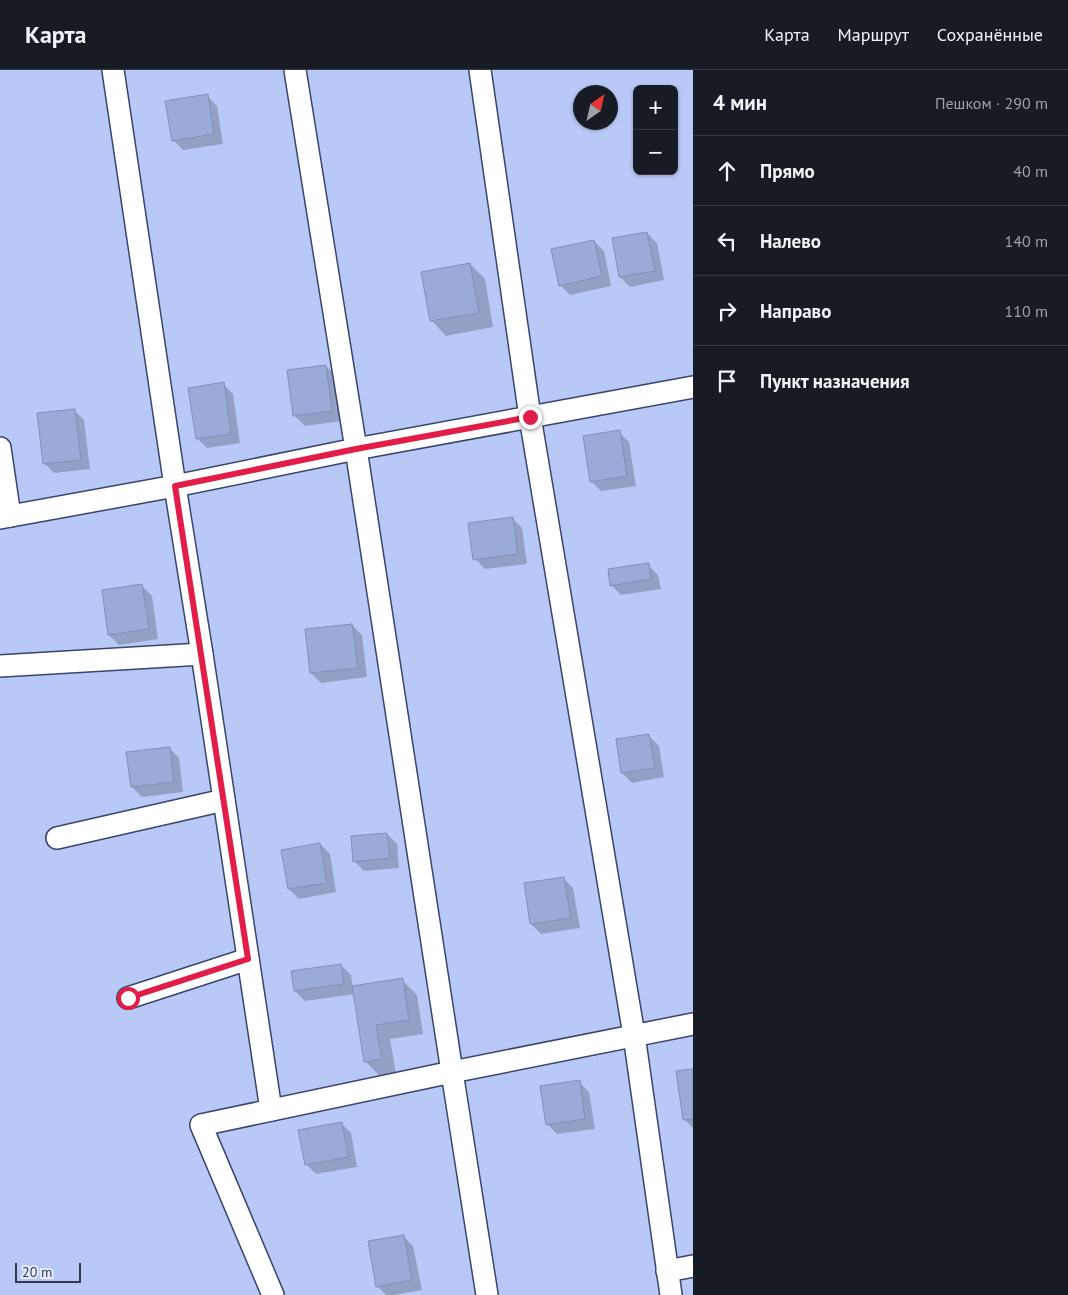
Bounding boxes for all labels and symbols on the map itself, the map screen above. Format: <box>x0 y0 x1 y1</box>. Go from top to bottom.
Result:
north arrow <box>573 85 618 130</box>
route end <box>519 406 542 429</box>
route start <box>117 987 140 1010</box>
scale bar <box>15 1260 81 1283</box>

